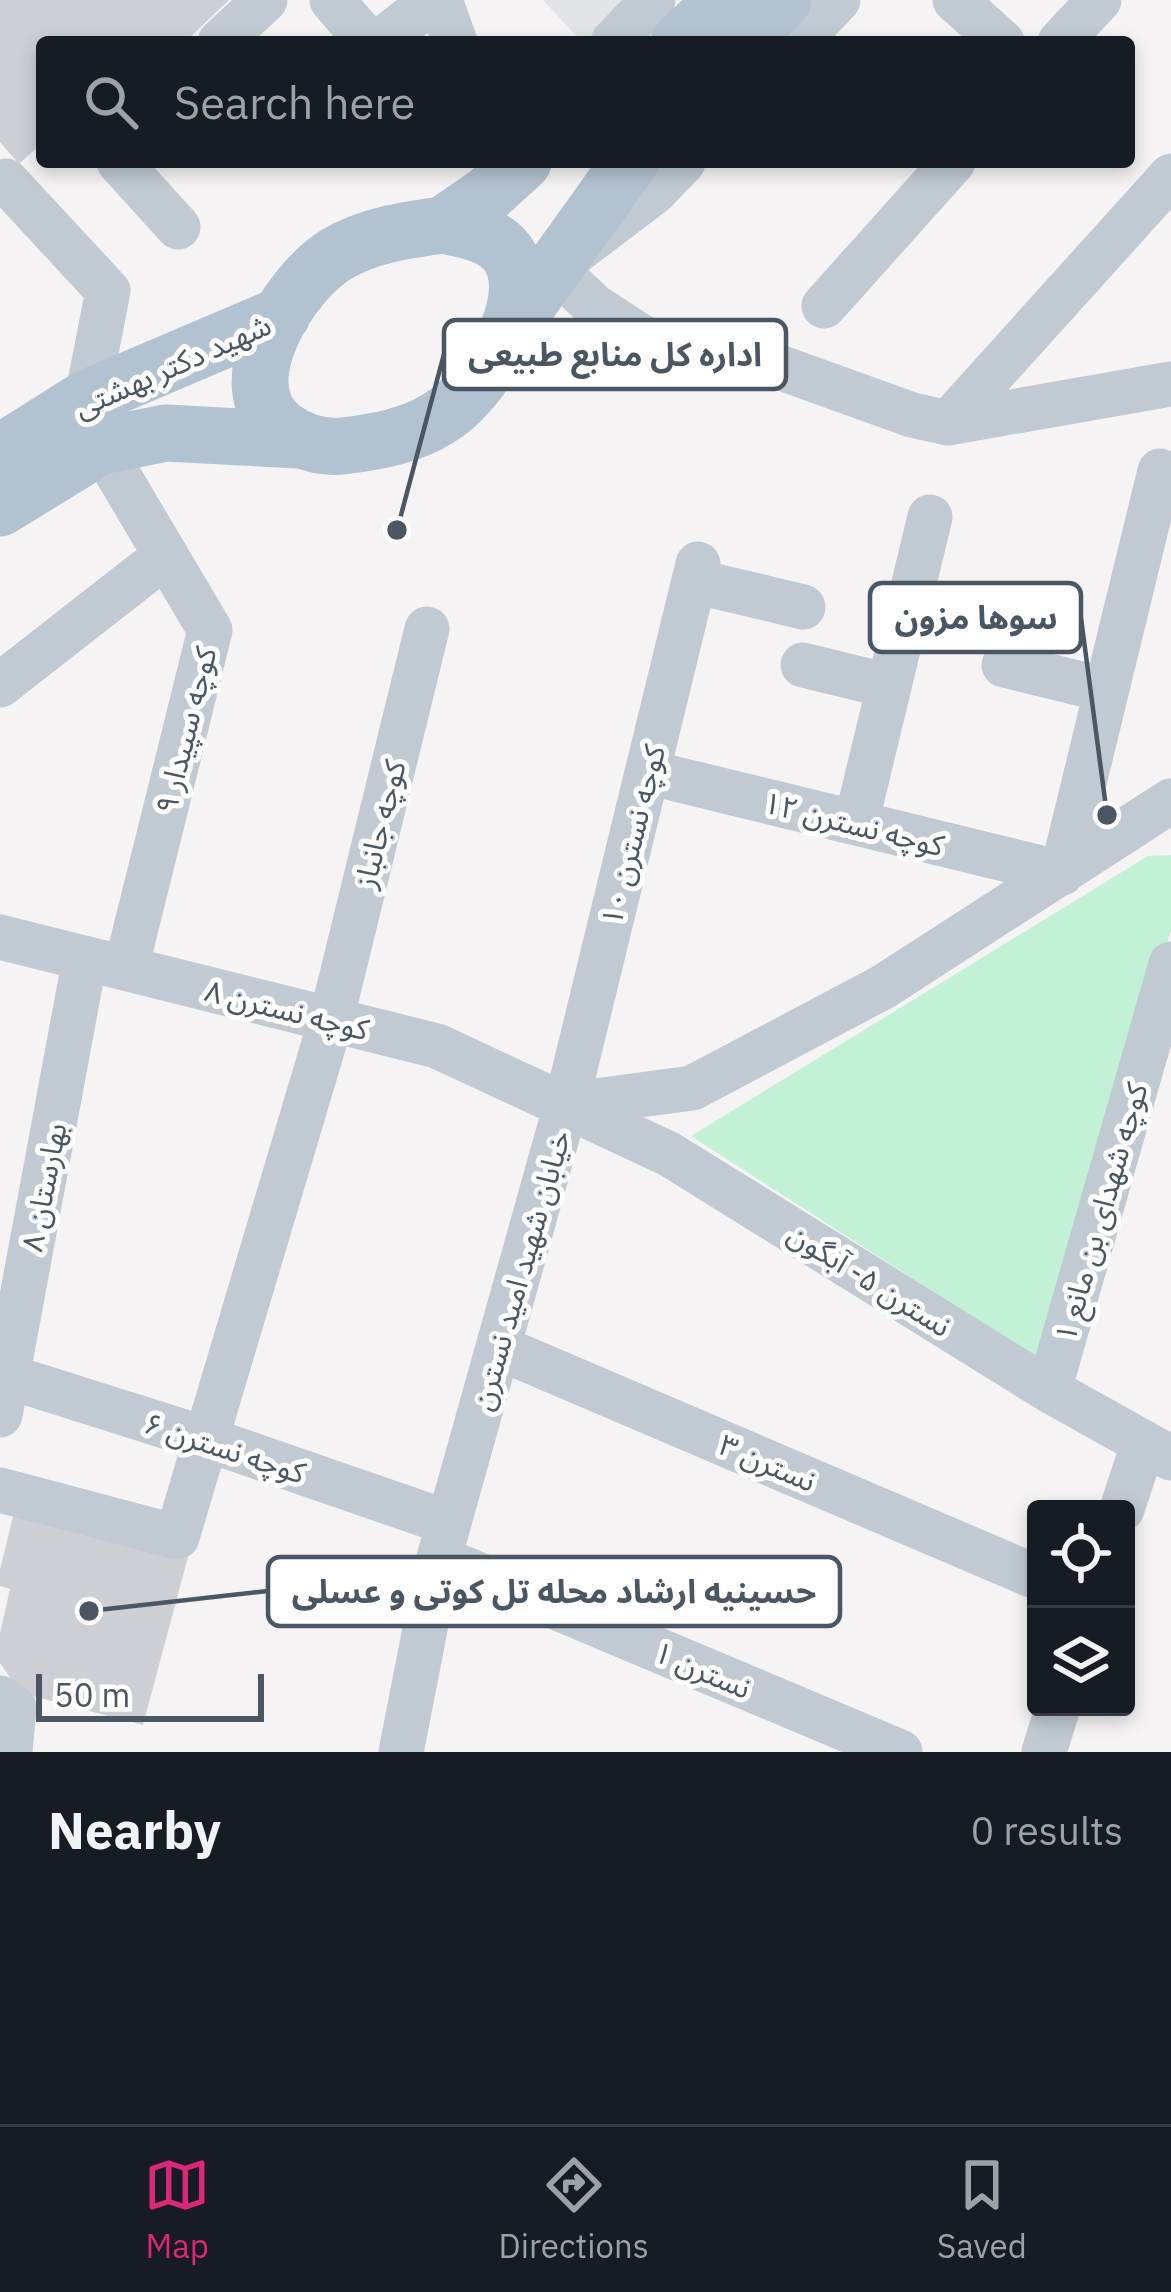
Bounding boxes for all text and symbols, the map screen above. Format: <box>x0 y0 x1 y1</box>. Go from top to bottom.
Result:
search box <box>36 36 1135 168</box>
icon: search <box>78 69 144 135</box>
text: Search here <box>174 73 415 131</box>
street label: شهید دکتر بهشتی <box>67 304 277 426</box>
callout: اداره کل منابع طبیعی <box>444 320 786 389</box>
text: اداره کل منابع طبیعی <box>468 332 762 379</box>
callout: سوها مزون <box>870 583 1081 652</box>
text: سوها مزون <box>894 595 1058 638</box>
street label: کوچه سپیدار ۹ <box>146 642 226 818</box>
street label: کوچه نسترن ۱۰ <box>591 740 674 929</box>
street label: کوچه جانباز <box>344 755 415 893</box>
street label: کوچه نسترن ۱۲ <box>760 782 949 865</box>
street label: کوچه نسترن ۸ <box>201 970 373 1049</box>
street label: کوچه شهدای بن مانع ۱ <box>1044 1078 1160 1347</box>
street label: بهارستان ۸ <box>11 1119 75 1255</box>
street label: خیابان شهید امید نسترن <box>461 1126 579 1414</box>
street label: نسترن ۵- آبگون <box>781 1213 959 1345</box>
street label: کوچه نسترن ۶ <box>139 1403 311 1493</box>
street label: نسترن ۳ <box>714 1424 822 1500</box>
map controls <box>1027 1500 1135 1716</box>
button: locate <box>1027 1500 1135 1608</box>
callout: حسینیه ارشاد محله تل کوتی و عسلی <box>268 1557 840 1626</box>
text: حسینیه ارشاد محله تل کوتی و عسلی <box>292 1569 816 1612</box>
button: layers <box>1027 1608 1135 1716</box>
street label: نسترن ۱ <box>649 1631 757 1707</box>
scale bar <box>36 1668 264 1721</box>
text: 50 m <box>54 1673 130 1716</box>
text: Nearby <box>48 1797 221 1863</box>
text: 0 results <box>971 1805 1123 1856</box>
tab: Map <box>144 2152 210 2267</box>
tab: Directions <box>499 2152 649 2267</box>
tab: Saved <box>937 2152 1027 2267</box>

